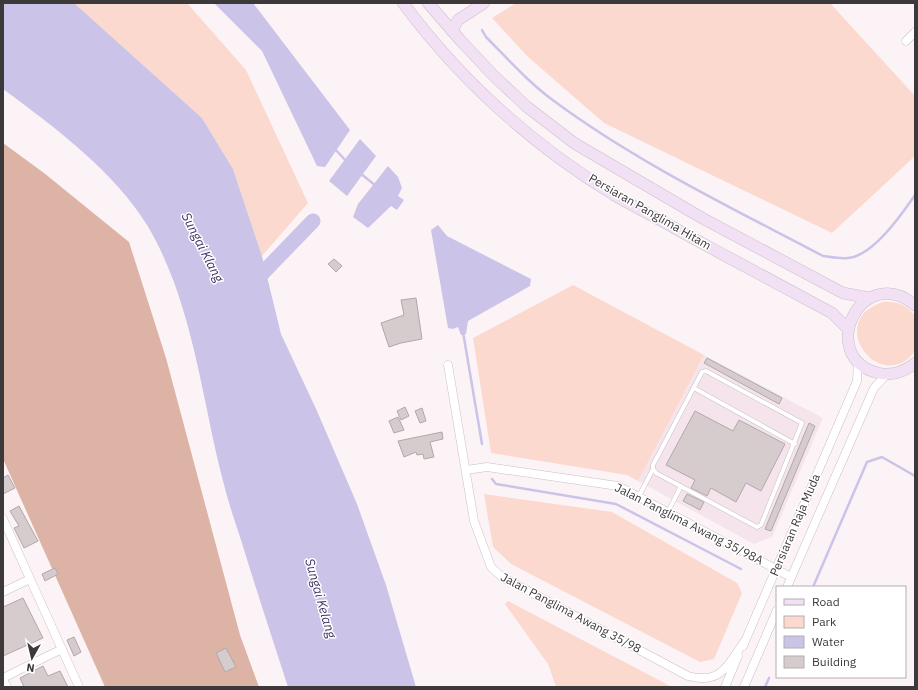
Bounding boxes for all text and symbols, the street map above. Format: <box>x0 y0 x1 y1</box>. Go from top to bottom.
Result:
street label: Persiaran Panglima Hitam <box>586 170 714 253</box>
water label: Sungai Klang <box>178 210 228 286</box>
street label: Persiaran Raja Muda <box>766 471 823 578</box>
street label: Jalan Panglima Awang 35/98A <box>612 479 766 568</box>
water label: Sungai Kelang <box>301 556 340 641</box>
street label: Jalan Panglima Awang 35/98 <box>498 569 644 656</box>
legend <box>776 586 906 678</box>
text: Road <box>812 594 840 609</box>
text: Park <box>812 614 837 629</box>
text: Water <box>812 634 845 649</box>
north arrow <box>12 638 52 678</box>
text: Building <box>812 654 857 669</box>
text: N <box>26 660 36 675</box>

